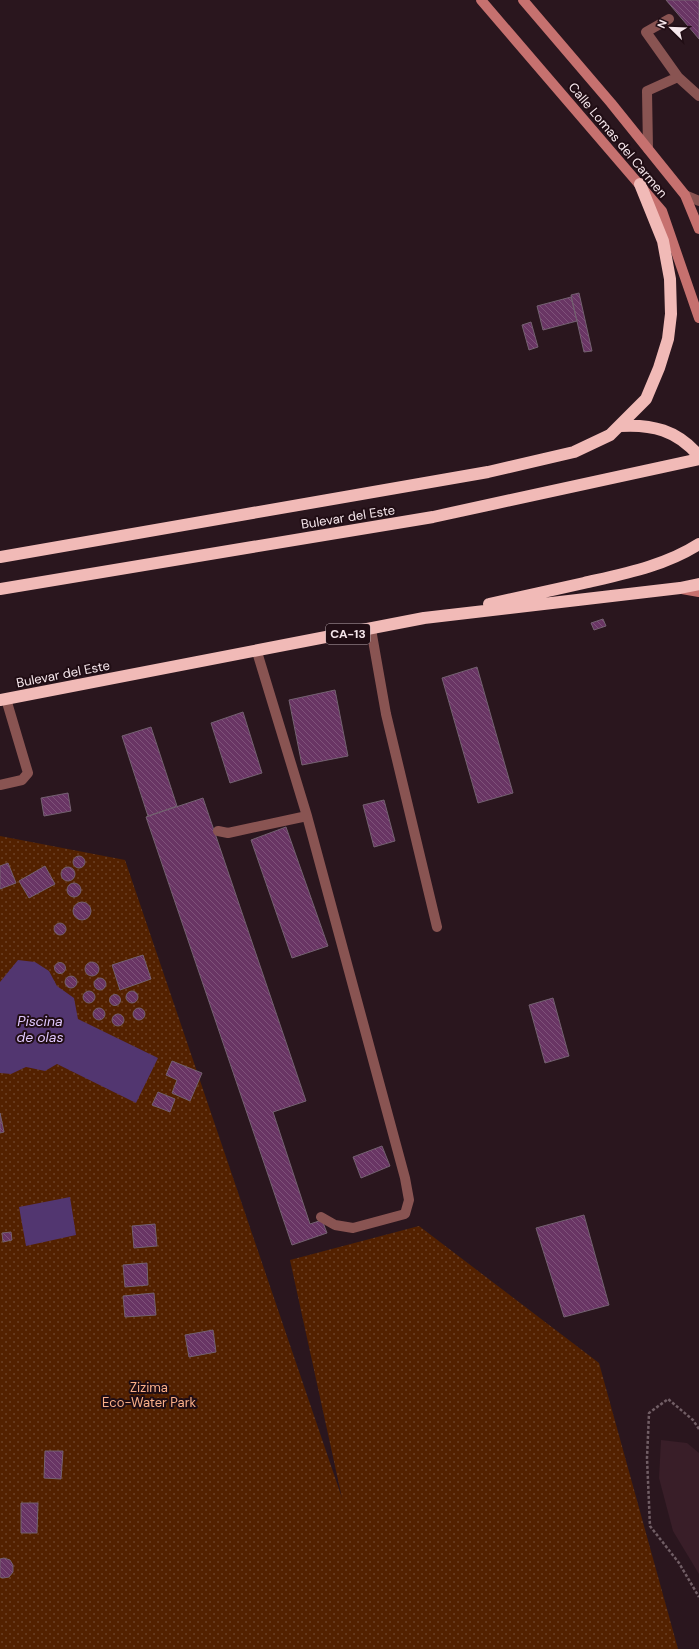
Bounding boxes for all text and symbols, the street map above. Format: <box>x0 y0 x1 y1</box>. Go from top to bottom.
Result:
north arrow <box>651 8 691 48</box>
text: N <box>654 18 670 31</box>
street label: Calle Lomas del Carmen <box>565 79 671 201</box>
street label: Bulevar del Este <box>300 501 396 533</box>
road number: CA-13 <box>326 624 370 644</box>
street label: Bulevar del Este <box>15 657 111 691</box>
water label: Piscina de olas <box>17 1012 63 1046</box>
park label: Zizima Eco-Water Park <box>102 1379 196 1411</box>

